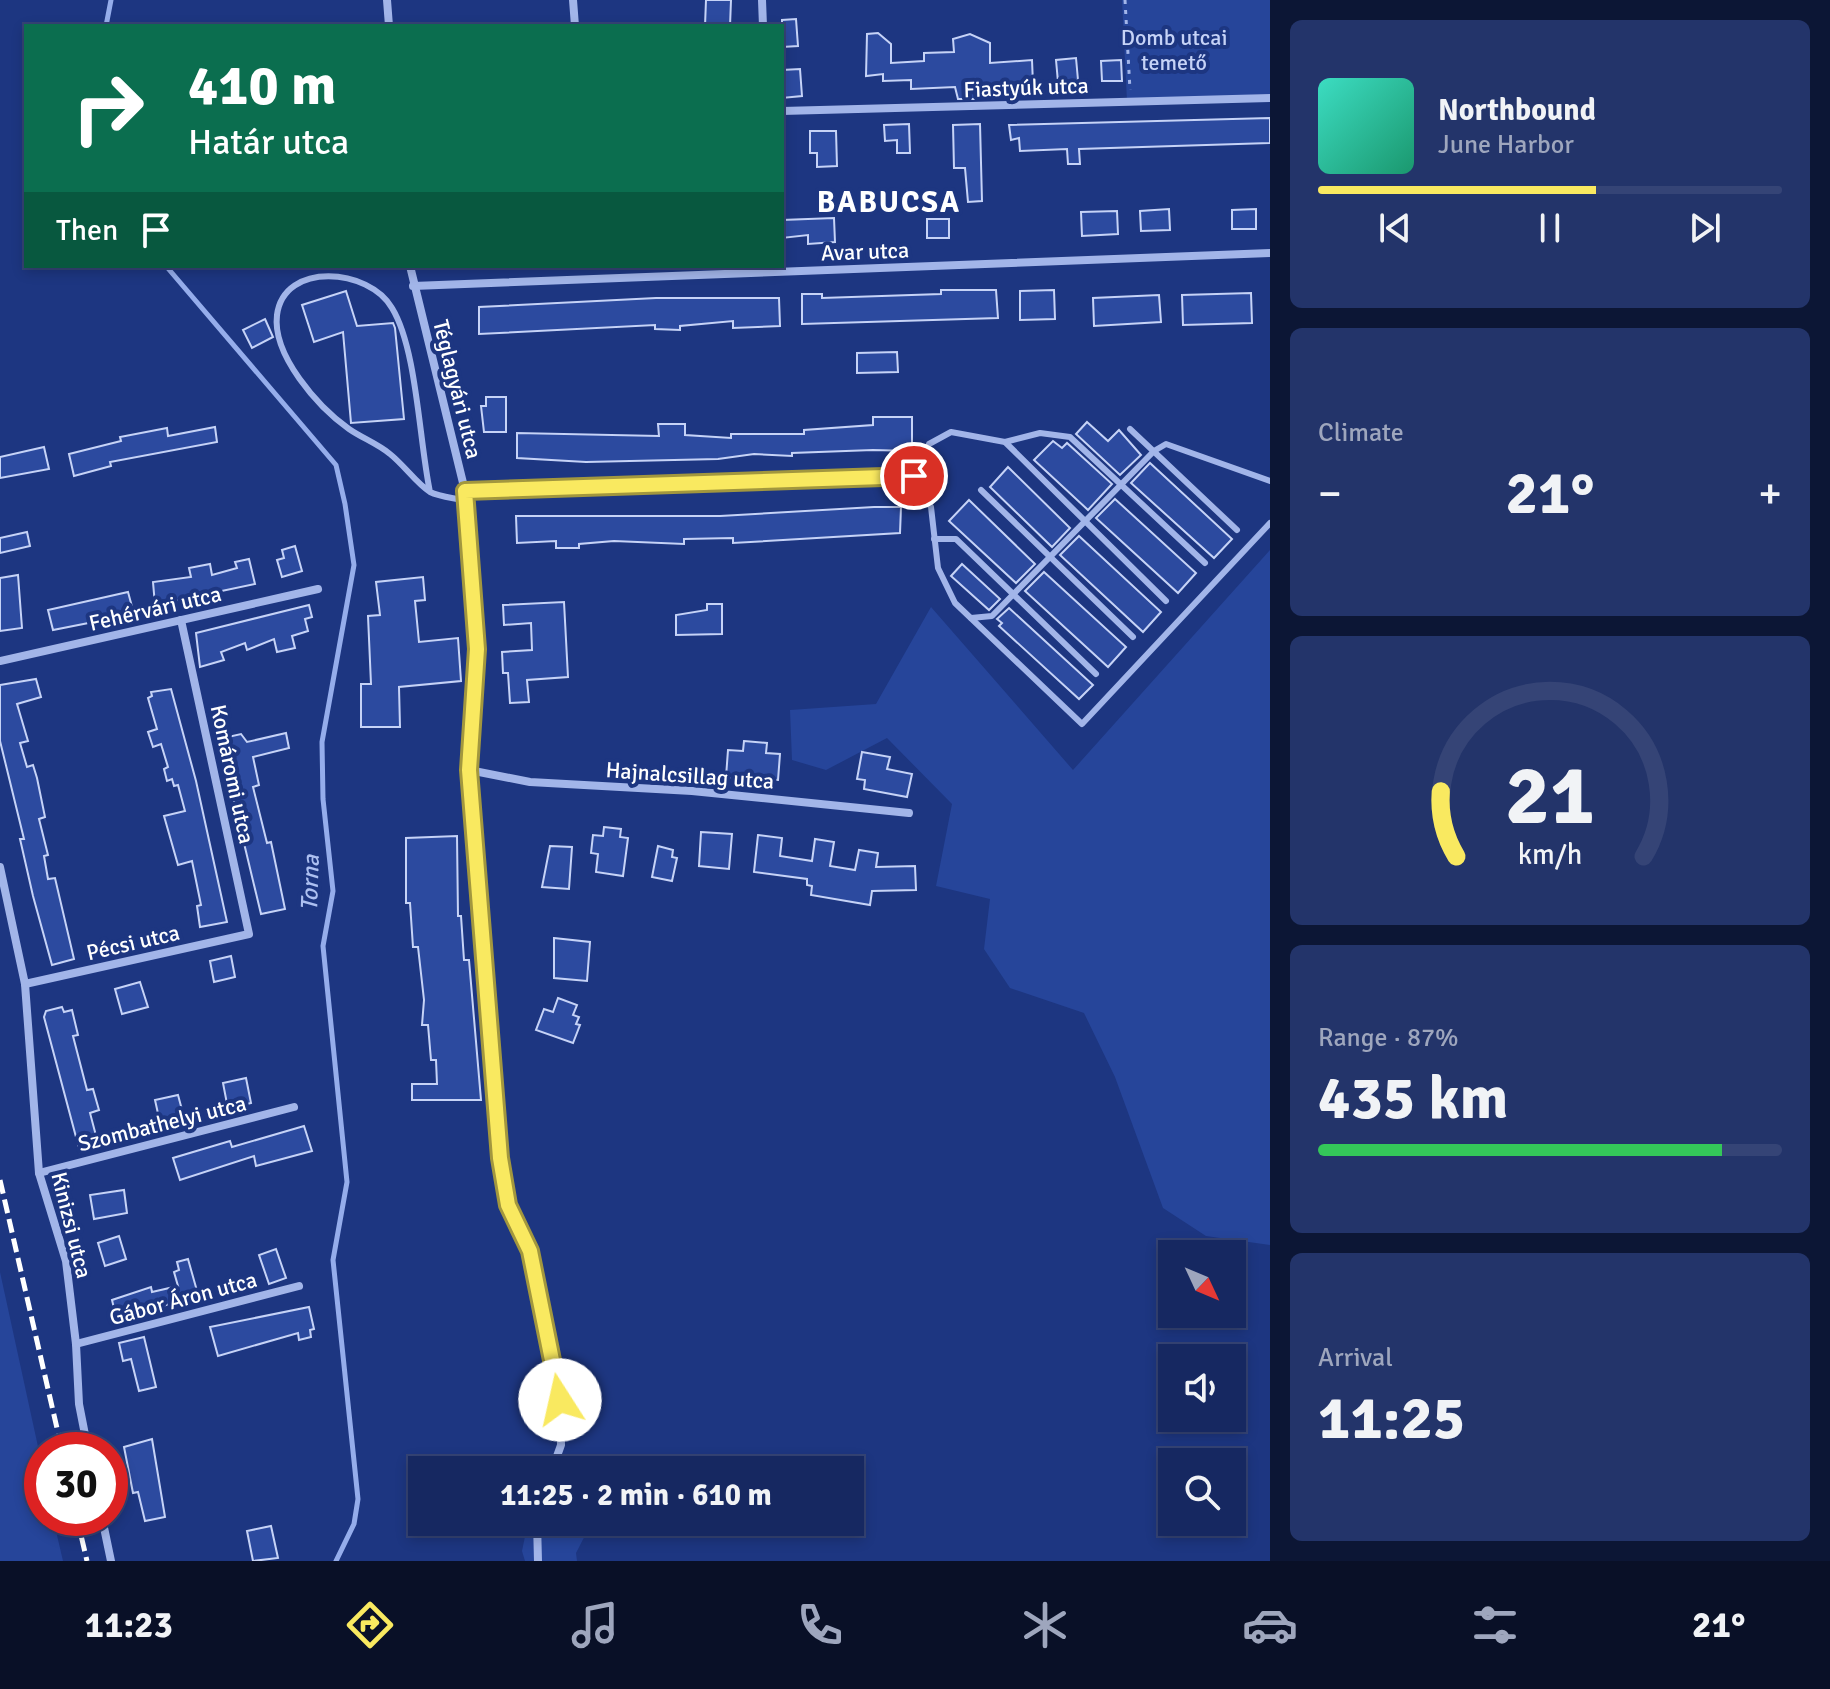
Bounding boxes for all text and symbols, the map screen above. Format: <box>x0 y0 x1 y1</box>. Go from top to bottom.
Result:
park label: Domb utcai temető <box>1121 24 1227 76</box>
text: 410 m <box>188 51 336 120</box>
icon: right <box>56 56 160 160</box>
street label: Fiastyúk utca <box>963 72 1089 103</box>
text: Northbound <box>1438 92 1596 129</box>
text: Határ utca <box>188 120 349 165</box>
text: June Harbor <box>1438 129 1574 161</box>
district label: BABUCSA <box>817 184 961 221</box>
icon: previous <box>1373 206 1417 250</box>
icon: pause <box>1528 206 1572 250</box>
icon: next <box>1683 206 1727 250</box>
icon: arrive <box>134 208 178 252</box>
text: Then <box>56 212 118 249</box>
street label: Avar utca <box>820 236 910 267</box>
street label: Téglagyári utca <box>427 317 488 461</box>
text: Climate <box>1318 417 1404 449</box>
pin <box>880 442 948 510</box>
icon: arrive <box>892 454 936 498</box>
text: 21° <box>1506 457 1594 531</box>
text: − <box>1318 467 1342 521</box>
text: + <box>1758 467 1782 521</box>
street label: Fehérvári utca <box>86 580 224 637</box>
street label: Komáromi utca <box>205 702 260 846</box>
text: 21 <box>1505 744 1595 846</box>
street label: Hajnalcsillag utca <box>605 756 775 795</box>
text: km/h <box>1518 837 1582 872</box>
water label: Torna <box>294 853 326 912</box>
street label: Pécsi utca <box>84 919 182 966</box>
text: Range · 87% <box>1318 1022 1459 1054</box>
text: 435 km <box>1318 1062 1508 1136</box>
street label: Szombathelyi utca <box>75 1090 249 1157</box>
street label: Kinizsi utca <box>45 1169 98 1281</box>
north arrow <box>1158 1240 1246 1328</box>
map controls <box>1158 1240 1246 1536</box>
street label: Gábor Áron utca <box>106 1266 260 1331</box>
text: Arrival <box>1318 1342 1393 1374</box>
button: sound <box>1158 1344 1246 1432</box>
position arrow <box>518 1358 602 1442</box>
text: 11:25 <box>1318 1382 1465 1456</box>
speed limit sign: 30 <box>24 1432 128 1536</box>
button: search <box>1158 1448 1246 1536</box>
text: 11:25 · 2 min · 610 m <box>500 1477 772 1514</box>
icon: directions <box>342 1597 398 1653</box>
icon: music <box>567 1597 623 1653</box>
icon: phone <box>792 1597 848 1653</box>
icon: climate <box>1017 1597 1073 1653</box>
icon: car <box>1242 1597 1298 1653</box>
icon: filters <box>1467 1597 1523 1653</box>
text: 11:23 <box>85 1603 173 1648</box>
text: 21° <box>1692 1603 1745 1648</box>

